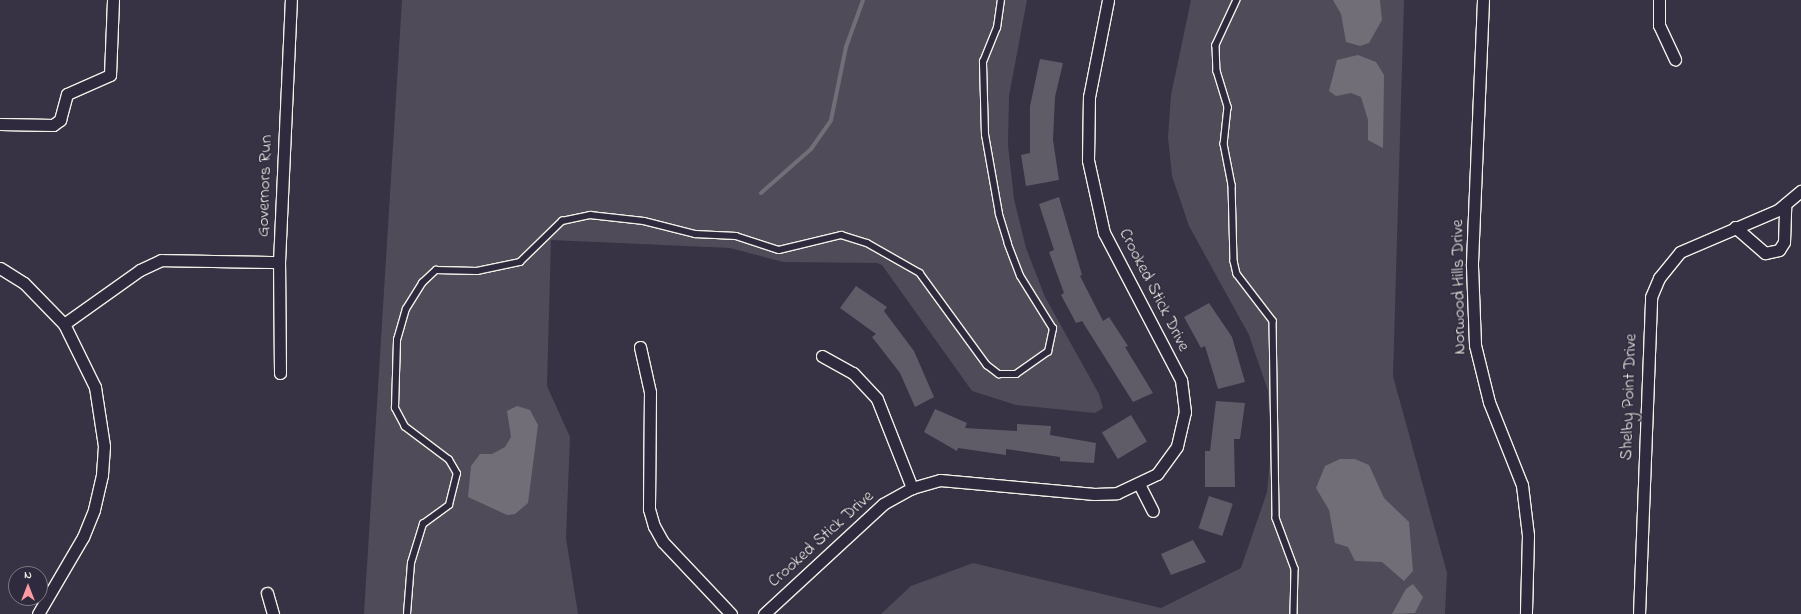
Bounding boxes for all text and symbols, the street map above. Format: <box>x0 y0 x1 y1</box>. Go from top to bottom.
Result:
street label: Governors Run <box>253 135 277 237</box>
street label: Norwood Hills Drive <box>1448 219 1470 355</box>
street label: Crooked Stick Drive <box>1114 225 1194 355</box>
street label: Shelby Point Drive <box>1617 333 1641 461</box>
street label: Crooked Stick Drive <box>764 486 878 592</box>
north arrow <box>8 566 48 606</box>
text: N <box>24 567 32 583</box>

